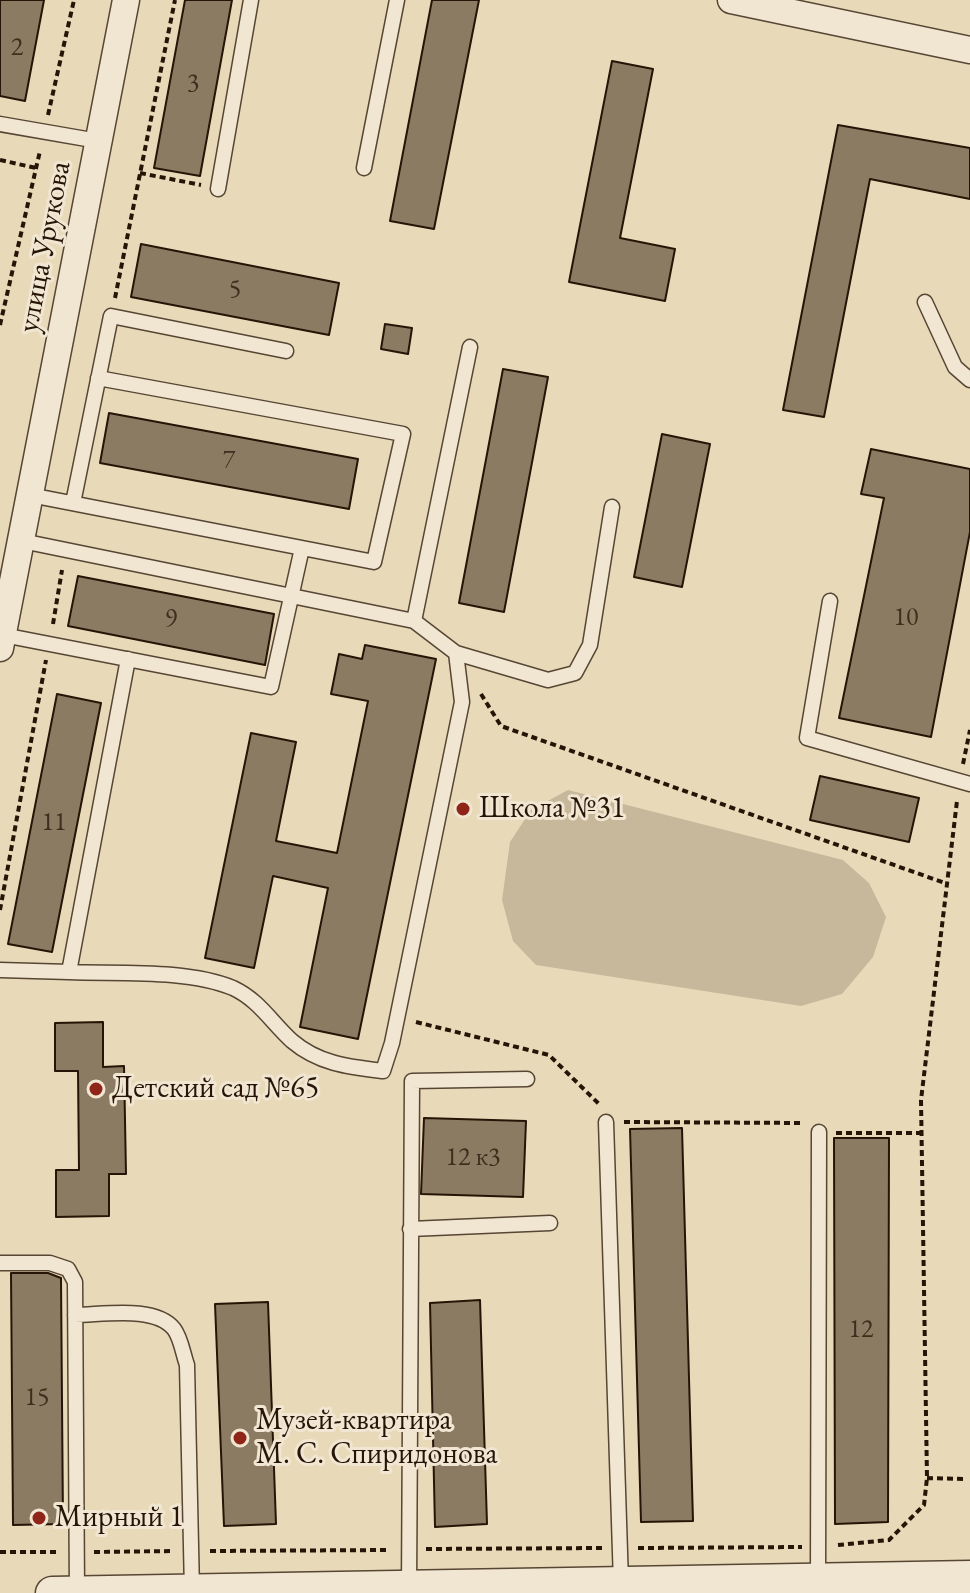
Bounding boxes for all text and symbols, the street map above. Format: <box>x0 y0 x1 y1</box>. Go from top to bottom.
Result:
house number: 2 <box>11 32 23 64</box>
house number: 3 <box>187 68 199 100</box>
street label: улица Урукова <box>11 158 79 336</box>
house number: 5 <box>229 274 241 306</box>
house number: 7 <box>223 445 235 477</box>
house number: 10 <box>894 602 918 634</box>
house number: 9 <box>165 604 177 636</box>
place label: Школа №31 <box>479 791 625 827</box>
marker: Школа №31 <box>454 800 472 818</box>
house number: 11 <box>42 807 66 839</box>
place label: Детский сад №65 <box>112 1071 319 1107</box>
marker: Детский сад №65 <box>87 1080 105 1098</box>
house number: 12 к3 <box>445 1142 501 1174</box>
house number: 12 <box>849 1314 873 1346</box>
house number: 15 <box>25 1382 49 1414</box>
place label: Музей-квартира М. С. Спиридонова <box>256 1403 497 1474</box>
marker: Музей-квартира М. С. Спиридонова <box>231 1429 249 1447</box>
place label: Мирный 1 <box>55 1500 184 1536</box>
marker: Мирный 1 <box>30 1509 48 1527</box>

